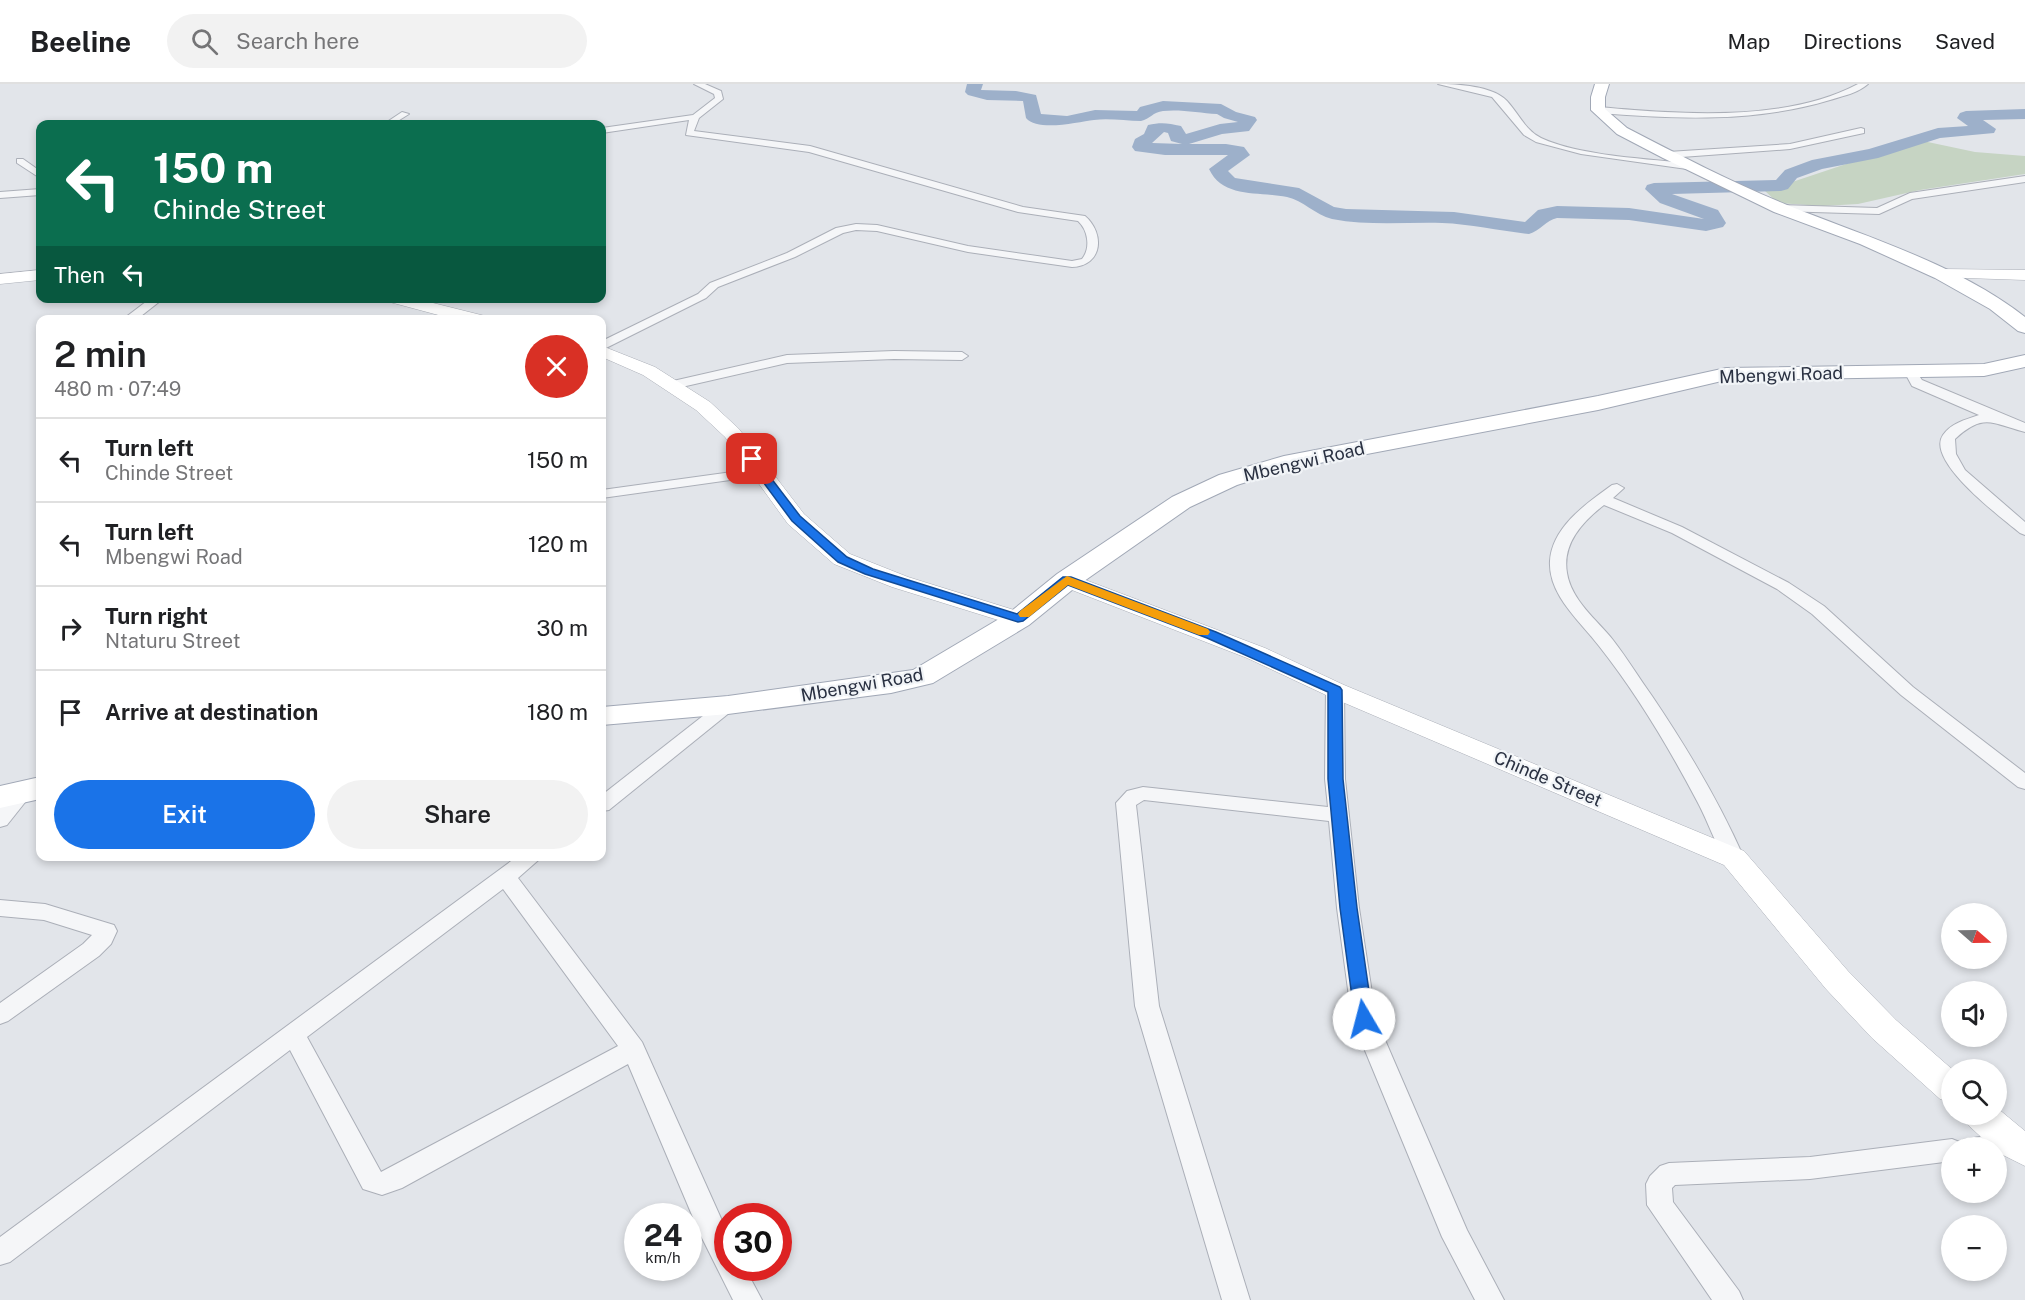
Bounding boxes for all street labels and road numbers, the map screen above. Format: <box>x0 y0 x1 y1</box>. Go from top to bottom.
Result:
street label: Mbengwi Road <box>1719 362 1843 387</box>
street label: Mbengwi Road <box>1241 437 1367 486</box>
street label: Mbengwi Road <box>799 663 925 706</box>
street label: Chinde Street <box>1491 746 1605 811</box>

